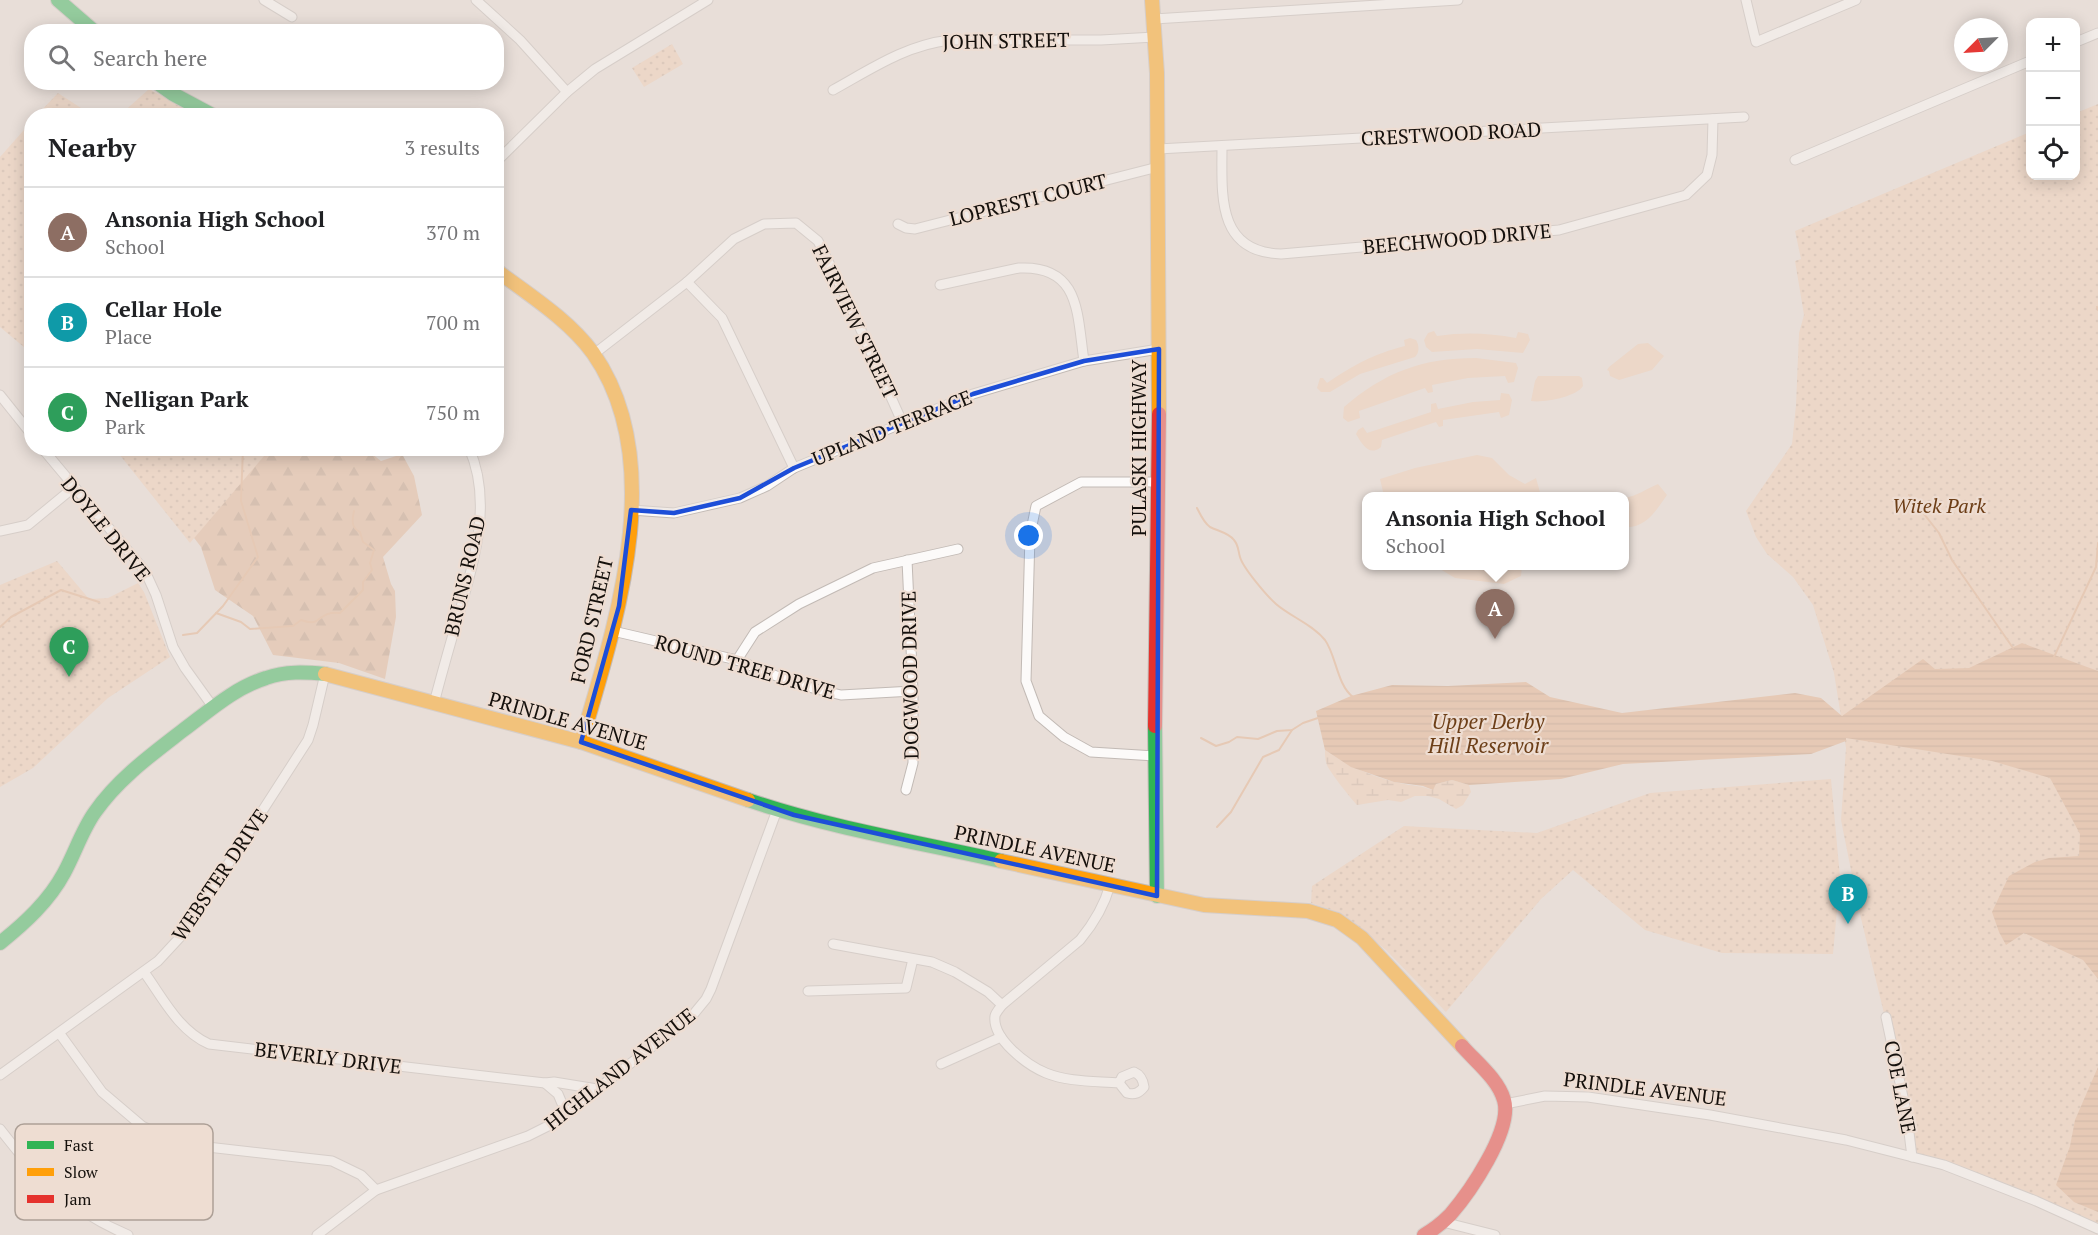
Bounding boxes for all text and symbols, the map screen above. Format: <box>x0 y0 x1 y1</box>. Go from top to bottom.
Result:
north arrow <box>1954 18 2008 72</box>
map controls <box>2026 18 2080 180</box>
button: + <box>2026 18 2080 72</box>
search box <box>24 24 504 90</box>
street label: JOHN STREET <box>942 26 1070 55</box>
icon: search <box>45 41 78 74</box>
text: Search here <box>93 43 207 72</box>
button: − <box>2026 72 2080 126</box>
street label: CRESTWOOD ROAD <box>1360 115 1542 152</box>
button: locate <box>2026 126 2080 180</box>
text: Nearby <box>48 130 136 164</box>
text: 3 results <box>405 134 480 161</box>
street label: LOPRESTI COURT <box>946 167 1109 232</box>
text: Ansonia High School <box>105 204 325 233</box>
street label: BEECHWOOD DRIVE <box>1362 217 1552 260</box>
text: A <box>60 219 75 246</box>
text: 370 m <box>426 219 480 246</box>
text: School <box>105 233 165 260</box>
street label: FAIRVIEW STREET <box>806 240 905 404</box>
text: Cellar Hole <box>105 294 222 323</box>
text: B <box>61 309 74 336</box>
text: 700 m <box>426 309 480 336</box>
text: Place <box>105 323 152 350</box>
street label: PULASKI HIGHWAY <box>1125 359 1152 537</box>
street label: UPLAND TERRACE <box>808 383 976 472</box>
text: Nelligan Park <box>105 384 249 413</box>
text: C <box>61 399 74 426</box>
text: 750 m <box>426 399 480 426</box>
text: Park <box>105 413 145 440</box>
street label: DOYLE DRIVE <box>56 471 157 587</box>
popup <box>1362 492 1629 570</box>
park label: Witek Park <box>1892 492 1986 519</box>
text: Ansonia High School <box>1386 503 1605 532</box>
street label: BRUNS ROAD <box>438 513 491 639</box>
your location <box>1014 521 1043 550</box>
text: School <box>1386 532 1445 559</box>
street label: FORD STREET <box>564 554 619 686</box>
street label: DOGWOOD DRIVE <box>895 590 924 760</box>
pin: A <box>1476 590 1514 639</box>
pin: C <box>50 628 88 677</box>
street label: ROUND TREE DRIVE <box>652 628 839 705</box>
street label: PRINDLE AVENUE <box>485 685 651 756</box>
water label: Upper Derby Hill Reservoir <box>1427 707 1549 759</box>
street label: WEBSTER DRIVE <box>165 803 274 946</box>
street label: PRINDLE AVENUE <box>952 818 1118 879</box>
pin: B <box>1828 874 1868 924</box>
street label: HIGHLAND AVENUE <box>539 1001 701 1136</box>
street label: BEVERLY DRIVE <box>253 1035 403 1080</box>
street label: COE LANE <box>1878 1038 1923 1136</box>
street label: PRINDLE AVENUE <box>1562 1065 1728 1112</box>
legend <box>15 1124 213 1220</box>
text: Fast <box>64 1134 94 1156</box>
text: Slow <box>64 1161 98 1183</box>
text: Jam <box>64 1188 92 1210</box>

